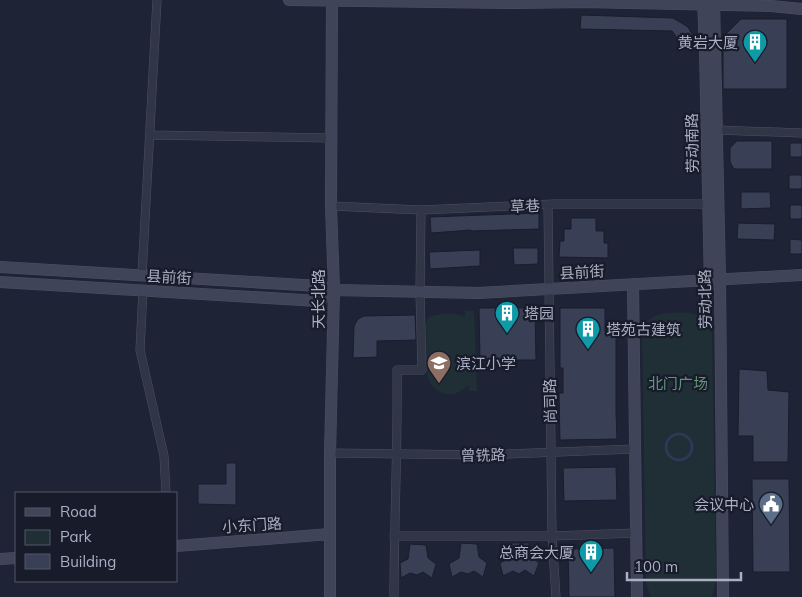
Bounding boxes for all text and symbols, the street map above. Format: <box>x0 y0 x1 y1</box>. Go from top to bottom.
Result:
building icon: 黄岩大厦 <box>742 29 768 63</box>
place label: 黄岩大厦 <box>678 33 738 52</box>
street label: 劳动南路 <box>682 113 702 173</box>
street label: 草巷 <box>510 196 540 216</box>
street label: 县前街 <box>559 261 605 283</box>
street label: 县前街 <box>146 266 192 288</box>
street label: 天长北路 <box>309 269 328 329</box>
street label: 劳动北路 <box>695 269 715 329</box>
building icon: 塔园 <box>494 300 520 334</box>
place label: 塔园 <box>524 304 554 323</box>
building icon: 塔苑古建筑 <box>575 316 601 350</box>
place label: 塔苑古建筑 <box>606 320 681 339</box>
school or university icon: 滨江小学 <box>426 350 452 384</box>
place label: 滨江小学 <box>456 354 516 373</box>
park label: 北门广场 <box>648 374 708 393</box>
street label: 尚司路 <box>540 378 560 424</box>
street label: 曾铣路 <box>460 445 506 465</box>
public building icon: 会议中心 <box>758 491 784 525</box>
legend <box>15 492 178 582</box>
place label: 会议中心 <box>694 495 754 514</box>
text: Road <box>60 502 97 521</box>
street label: 小东门路 <box>221 513 283 537</box>
text: Park <box>60 527 92 546</box>
building icon: 总商会大厦 <box>578 539 604 573</box>
place label: 总商会大厦 <box>499 543 574 562</box>
scale bar <box>627 550 741 582</box>
text: Building <box>60 552 116 571</box>
text: 100 m <box>634 557 678 576</box>

